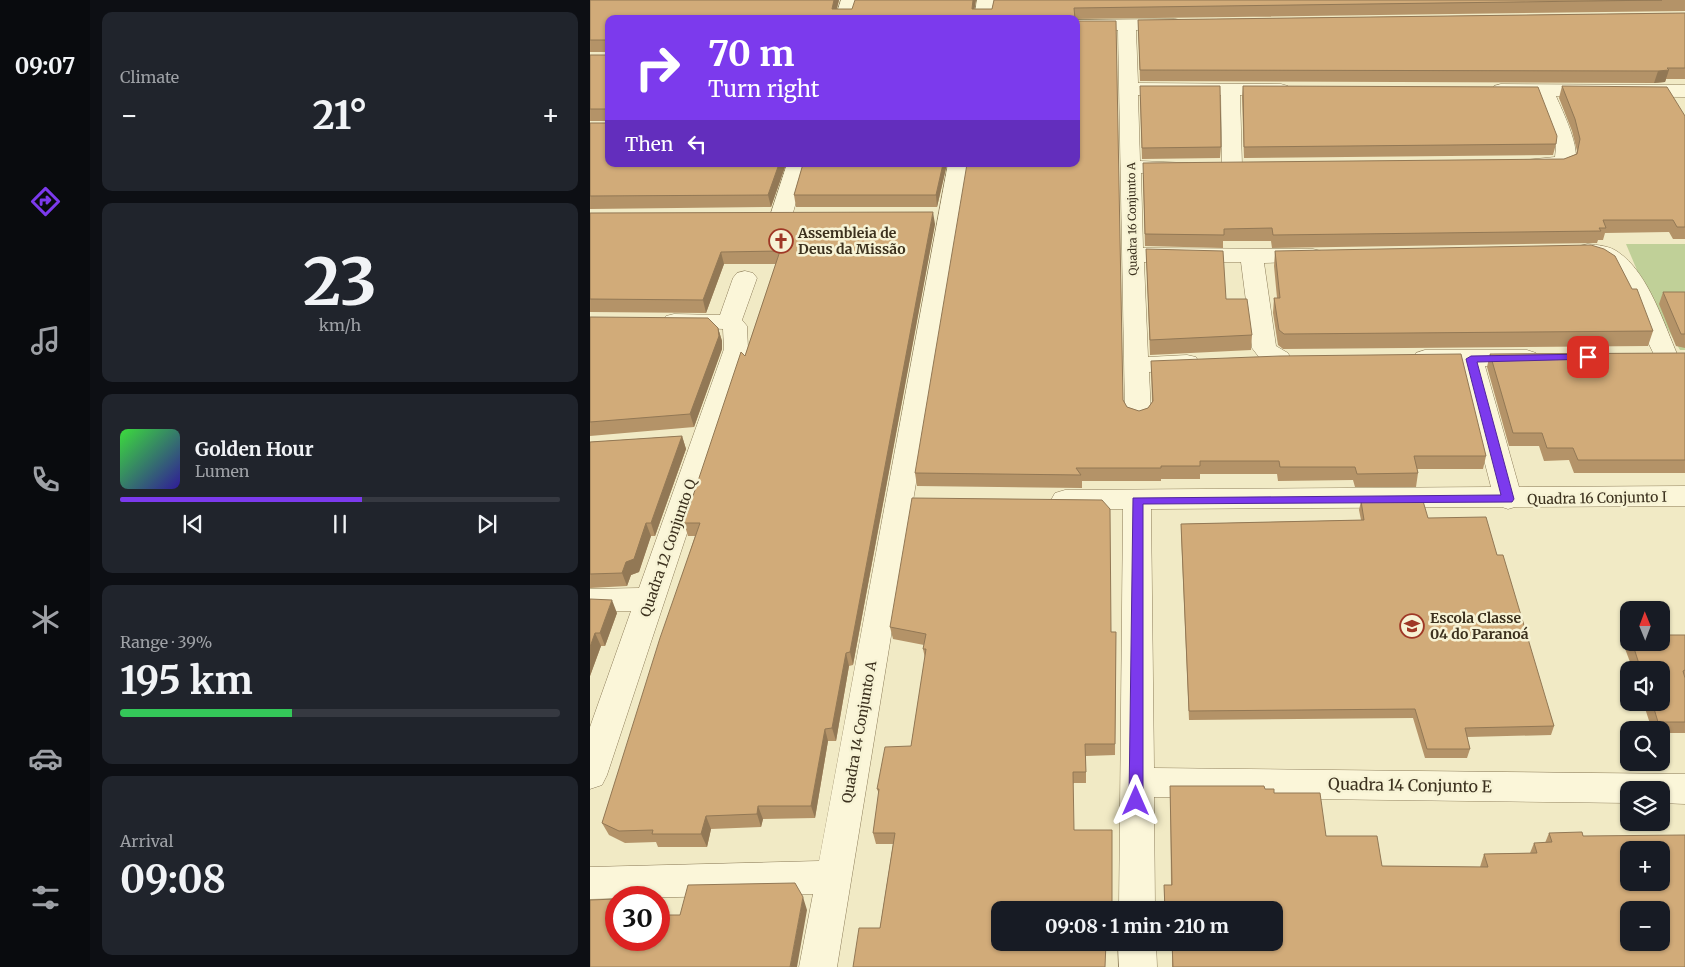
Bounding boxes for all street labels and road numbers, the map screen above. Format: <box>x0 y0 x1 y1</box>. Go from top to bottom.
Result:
street label: Quadra 16 Conjunto A <box>1124 162 1140 276</box>
street label: Quadra 12 Conjunto Q <box>636 476 700 619</box>
street label: Quadra 16 Conjunto I <box>1527 488 1667 508</box>
street label: Quadra 14 Conjunto A <box>838 659 880 805</box>
street label: Quadra 14 Conjunto E <box>1328 774 1493 796</box>

